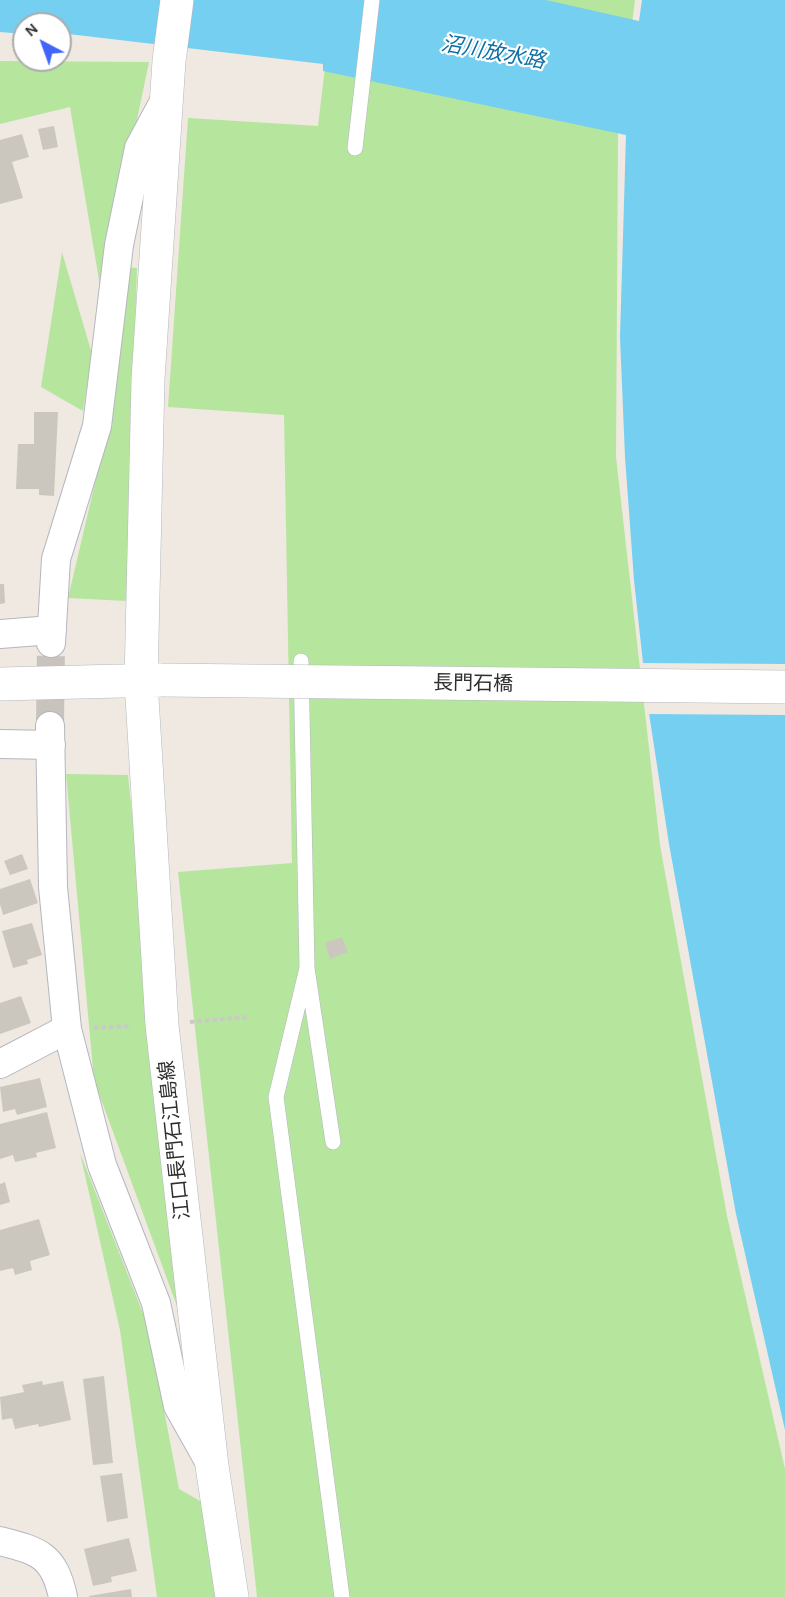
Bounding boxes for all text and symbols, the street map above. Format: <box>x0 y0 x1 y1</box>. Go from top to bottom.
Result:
north arrow <box>12 12 72 72</box>
text: N <box>21 19 42 40</box>
water label: 沼川放水路 <box>439 31 547 75</box>
street label: 長門石橋 <box>433 671 513 697</box>
street label: 江口長門石江島線 <box>155 1059 195 1221</box>

